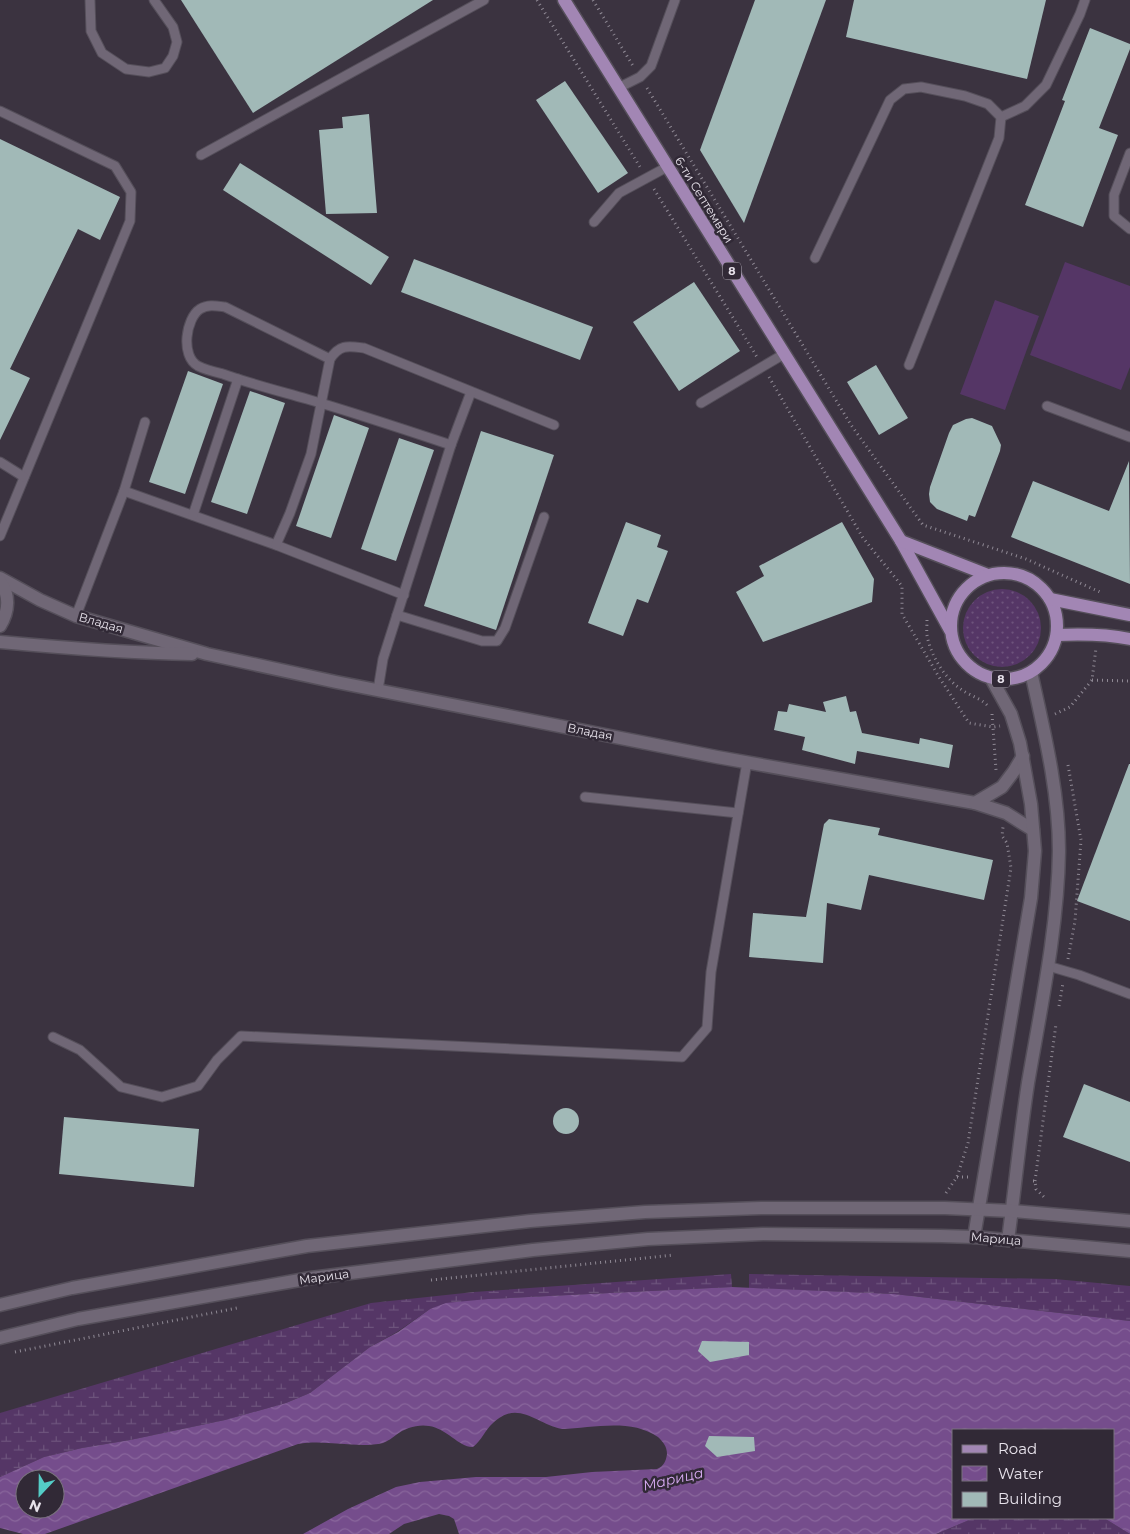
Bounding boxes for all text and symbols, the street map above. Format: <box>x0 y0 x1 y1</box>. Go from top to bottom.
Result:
street label: 6-ти Септември <box>672 154 737 246</box>
road number: 8 <box>723 262 741 280</box>
street label: Владая <box>77 609 125 636</box>
road number: 8 <box>992 671 1010 688</box>
street label: Владая <box>566 720 614 743</box>
street label: Марица <box>970 1229 1022 1248</box>
street label: Марица <box>298 1266 350 1287</box>
legend <box>952 1429 1115 1519</box>
text: Road <box>998 1439 1037 1458</box>
water label: Марица <box>641 1463 705 1495</box>
text: Water <box>998 1464 1044 1483</box>
north arrow <box>15 1469 65 1519</box>
text: Building <box>998 1489 1062 1508</box>
text: N <box>27 1496 44 1517</box>

